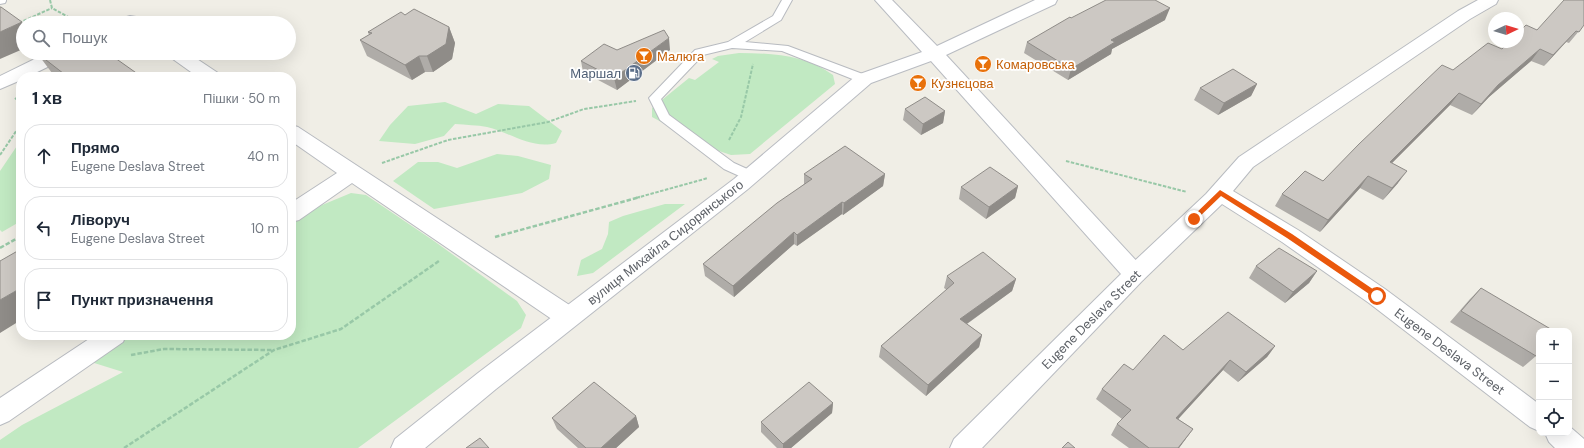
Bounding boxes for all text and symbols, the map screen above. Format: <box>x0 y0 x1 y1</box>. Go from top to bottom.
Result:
north arrow <box>1488 12 1524 48</box>
search box <box>16 16 296 60</box>
icon: search <box>30 27 52 49</box>
text: Пошук <box>62 28 107 48</box>
bar icon: Малюга <box>634 46 654 66</box>
place label: Малюга <box>657 48 705 65</box>
bar icon: Комаровська <box>973 54 993 74</box>
place label: Комаровська <box>996 56 1075 73</box>
fuel station icon: Маршал <box>624 63 644 83</box>
place label: Маршал <box>570 65 621 82</box>
bar icon: Кузнєцова <box>908 73 928 93</box>
place label: Кузнєцова <box>931 75 994 92</box>
text: 1 хв <box>32 87 62 109</box>
text: Пішки · 50 m <box>203 90 280 107</box>
text: Прямо <box>71 138 120 158</box>
icon: ahead <box>33 145 55 167</box>
text: 40 m <box>247 148 279 165</box>
text: Eugene Deslava Street <box>71 158 205 175</box>
street label: вулиця Михайла Сидорянського <box>584 176 747 309</box>
text: Ліворуч <box>71 210 130 230</box>
route end <box>1185 210 1203 228</box>
icon: left <box>33 217 55 239</box>
text: 10 m <box>251 220 279 237</box>
text: Eugene Deslava Street <box>71 230 205 247</box>
street label: Eugene Deslava Street <box>1038 266 1145 373</box>
route start <box>1368 287 1386 305</box>
icon: arrive <box>33 289 55 311</box>
text: Пункт призначення <box>71 290 213 310</box>
street label: Eugene Deslava Street <box>1391 304 1508 398</box>
map controls <box>1536 328 1572 436</box>
button: + <box>1536 328 1572 364</box>
button: − <box>1536 364 1572 400</box>
button: locate <box>1536 400 1572 436</box>

